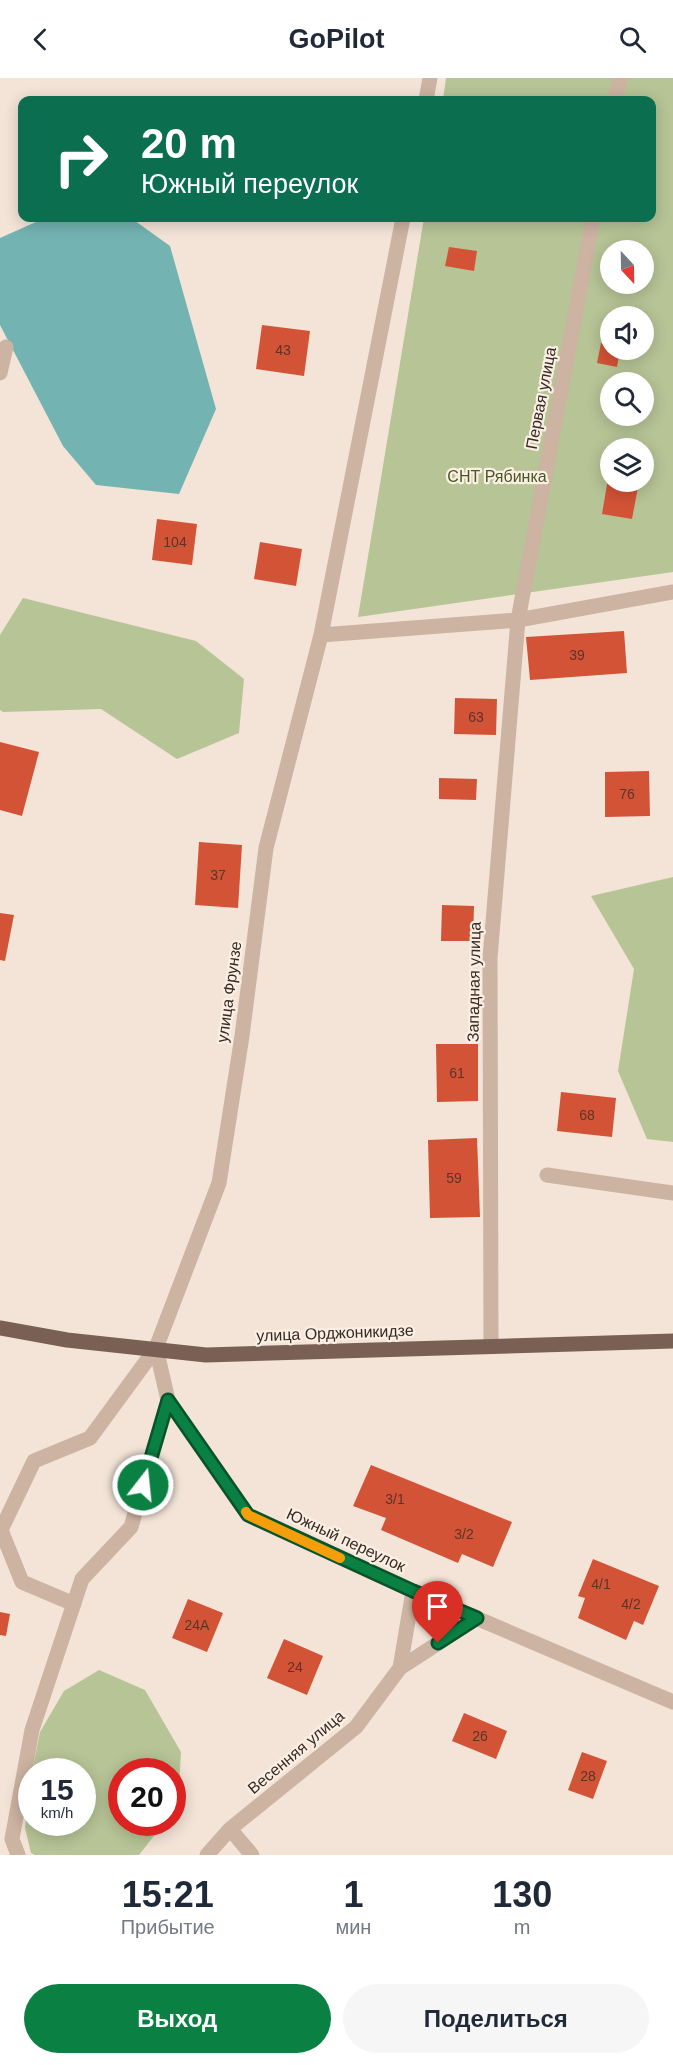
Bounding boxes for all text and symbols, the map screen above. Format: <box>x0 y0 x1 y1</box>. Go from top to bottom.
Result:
icon: back <box>24 23 57 56</box>
icon: search <box>616 23 649 56</box>
text: GoPilot <box>289 24 385 54</box>
icon: right <box>42 120 120 198</box>
text: 20 m <box>141 120 237 167</box>
text: Южный переулок <box>141 169 358 199</box>
north arrow <box>600 240 654 294</box>
map controls <box>600 240 654 492</box>
button: sound <box>600 306 654 360</box>
house number: 43 <box>275 342 291 358</box>
street label: Первая улица <box>523 345 559 450</box>
button: search <box>600 372 654 426</box>
button: layers <box>600 438 654 492</box>
park label: СНТ Рябинка <box>447 468 547 485</box>
house number: 104 <box>163 534 187 550</box>
house number: 39 <box>569 647 585 663</box>
house number: 63 <box>468 709 484 725</box>
house number: 76 <box>619 786 635 802</box>
house number: 37 <box>210 867 226 883</box>
street label: Западная улица <box>464 922 484 1042</box>
street label: улица Фрунзе <box>213 940 245 1044</box>
house number: 61 <box>449 1065 465 1081</box>
house number: 68 <box>579 1107 595 1123</box>
house number: 59 <box>446 1170 462 1186</box>
street label: улица Орджоникидзе <box>256 1322 414 1344</box>
position arrow <box>111 1453 175 1517</box>
house number: 3/1 <box>385 1491 405 1507</box>
street label: Южный переулок <box>284 1505 409 1575</box>
house number: 3/2 <box>454 1526 474 1542</box>
house number: 4/1 <box>591 1576 611 1592</box>
pin <box>412 1581 463 1643</box>
icon: arrive <box>421 1590 454 1623</box>
house number: 4/2 <box>621 1596 641 1612</box>
house number: 24А <box>185 1617 210 1633</box>
house number: 24 <box>287 1659 303 1675</box>
street label: Весенняя улица <box>245 1707 347 1797</box>
house number: 26 <box>472 1728 488 1744</box>
speed limit sign: 20 <box>108 1758 186 1836</box>
house number: 28 <box>580 1768 596 1784</box>
text: 15 <box>40 1773 74 1806</box>
text: km/h <box>41 1804 73 1821</box>
text: 15:21 <box>122 1874 214 1915</box>
text: 1 <box>343 1874 363 1915</box>
text: 130 <box>492 1874 552 1915</box>
text: Прибытие <box>121 1916 215 1938</box>
text: мин <box>335 1916 371 1938</box>
text: m <box>514 1916 531 1938</box>
button: Выход <box>24 1984 331 2053</box>
button: Поделиться <box>343 1984 649 2053</box>

